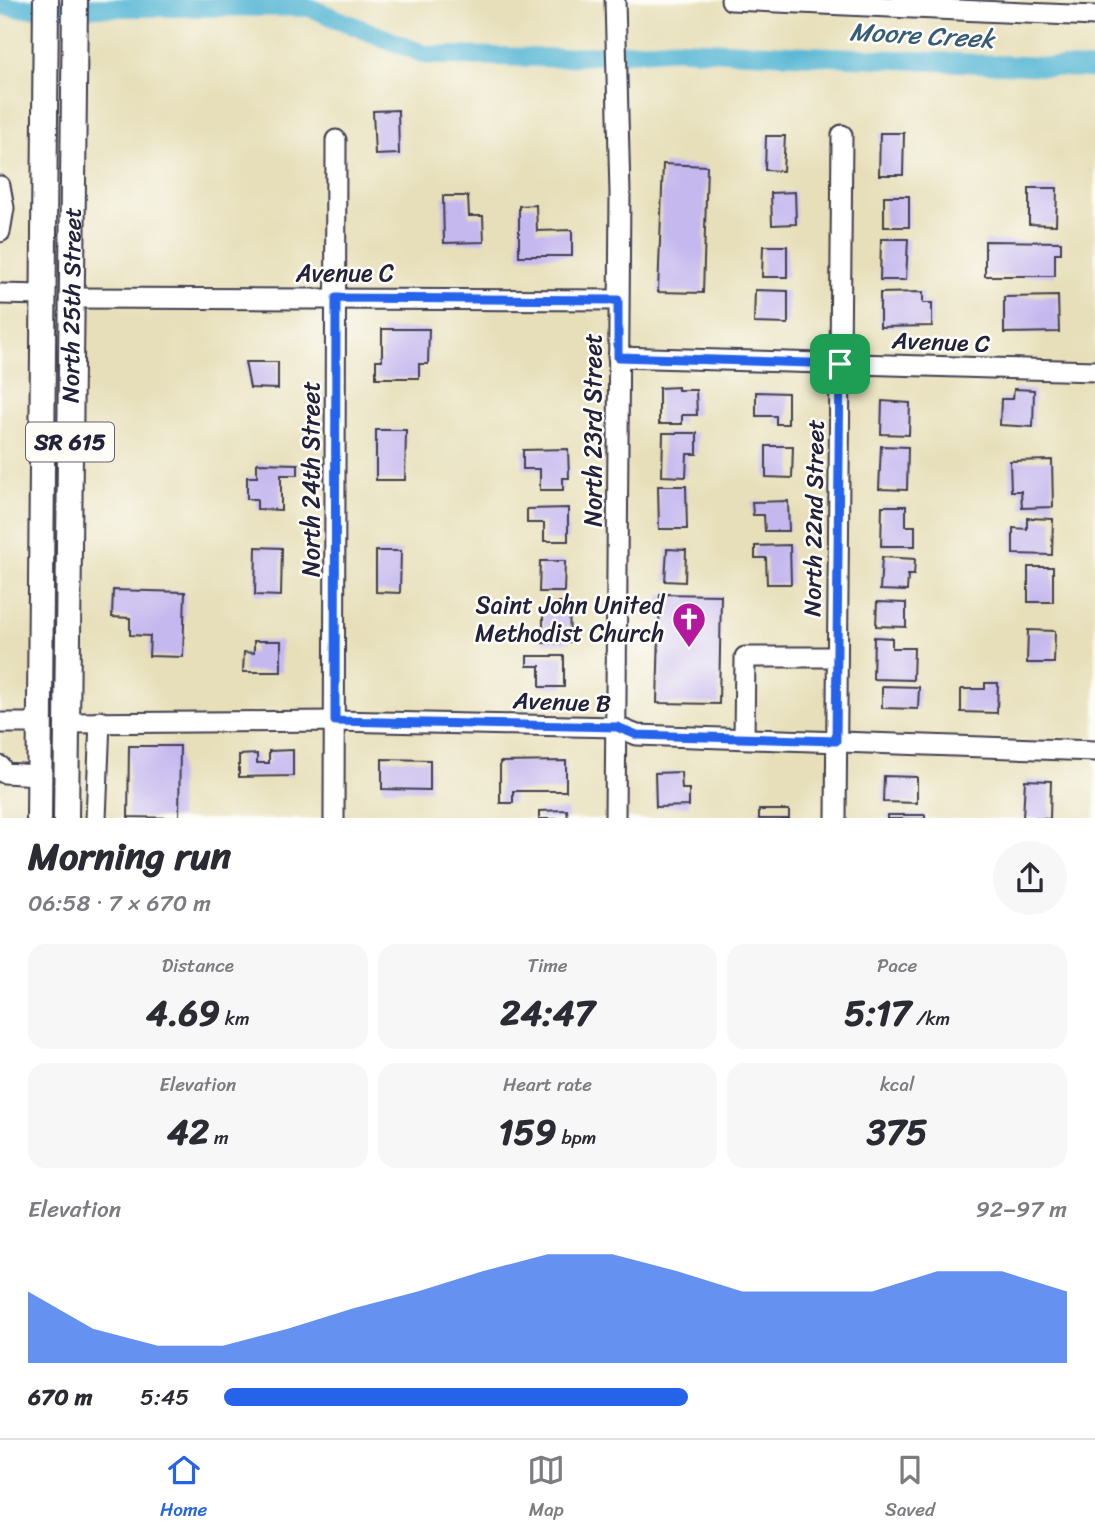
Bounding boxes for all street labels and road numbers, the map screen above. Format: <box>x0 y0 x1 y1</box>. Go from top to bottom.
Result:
street label: North 25th Street <box>50 207 94 403</box>
street label: Avenue C <box>295 252 394 294</box>
street label: Avenue C <box>890 319 991 365</box>
street label: North 23rd Street <box>572 333 614 527</box>
street label: North 24th Street <box>290 381 332 577</box>
street label: North 22nd Street <box>791 419 837 617</box>
road number: SR 615 <box>26 422 114 462</box>
street label: Avenue B <box>511 679 612 725</box>

